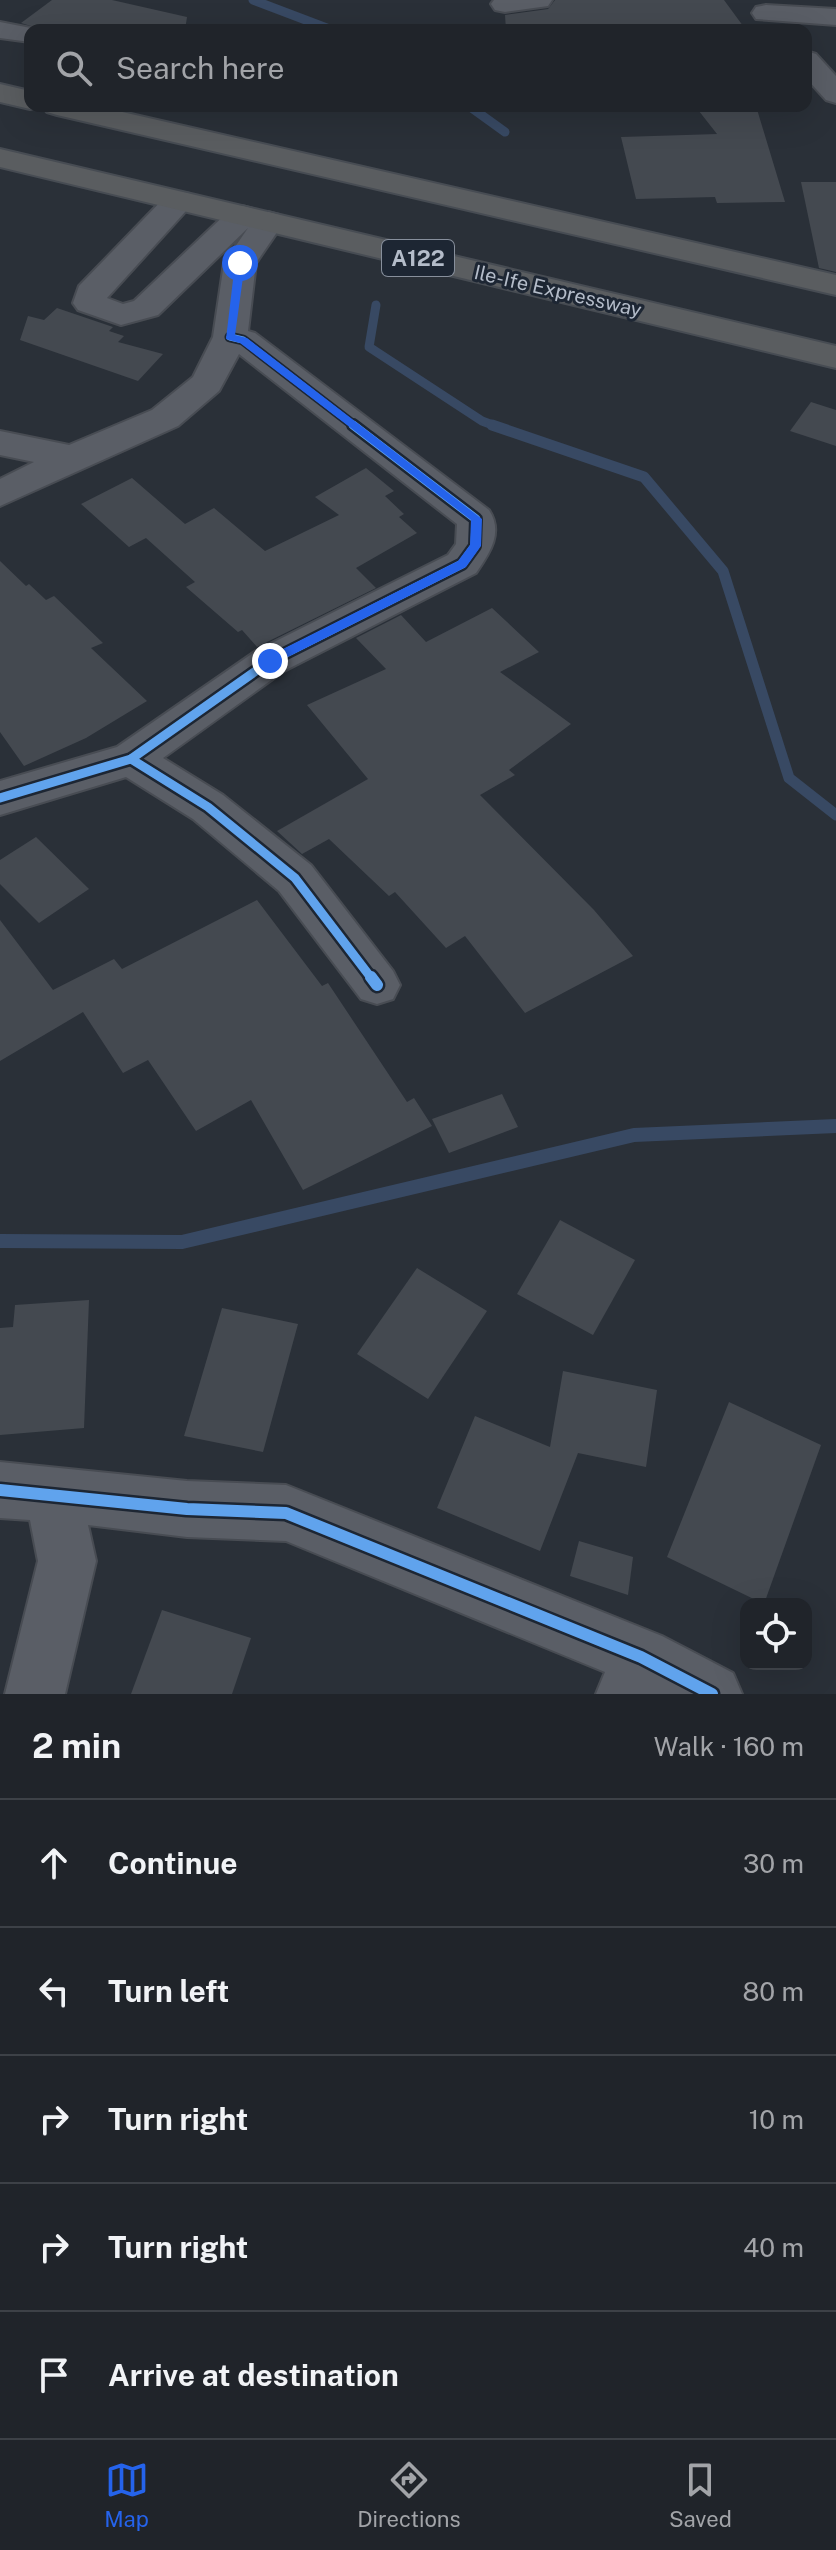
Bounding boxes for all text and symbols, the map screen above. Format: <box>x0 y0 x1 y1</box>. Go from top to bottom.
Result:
search box <box>24 24 812 112</box>
icon: search <box>52 46 96 90</box>
text: Search here <box>116 50 284 86</box>
road number: A122 <box>382 240 454 276</box>
route start <box>222 245 258 281</box>
street label: Ile-Ife Expressway <box>472 260 644 322</box>
route end <box>252 643 288 679</box>
map controls <box>740 1598 812 1670</box>
button: locate <box>740 1598 812 1670</box>
text: 2 min <box>32 1726 121 1766</box>
text: Walk · 160 m <box>654 1731 804 1762</box>
icon: ahead <box>32 1841 76 1885</box>
text: Continue <box>108 1845 238 1881</box>
text: 30 m <box>743 1848 804 1879</box>
icon: left <box>32 1969 76 2013</box>
text: Turn left <box>108 1973 229 2009</box>
text: 80 m <box>743 1976 804 2007</box>
icon: right <box>32 2097 76 2141</box>
text: Turn right <box>108 2101 248 2137</box>
text: 10 m <box>749 2104 804 2135</box>
icon: right <box>32 2225 76 2269</box>
text: Turn right <box>108 2229 248 2265</box>
text: 40 m <box>743 2232 804 2263</box>
icon: arrive <box>32 2353 76 2397</box>
text: Arrive at destination <box>108 2357 399 2393</box>
tab: Map <box>104 2458 149 2532</box>
tab: Directions <box>357 2458 461 2532</box>
tab: Saved <box>669 2458 732 2532</box>

